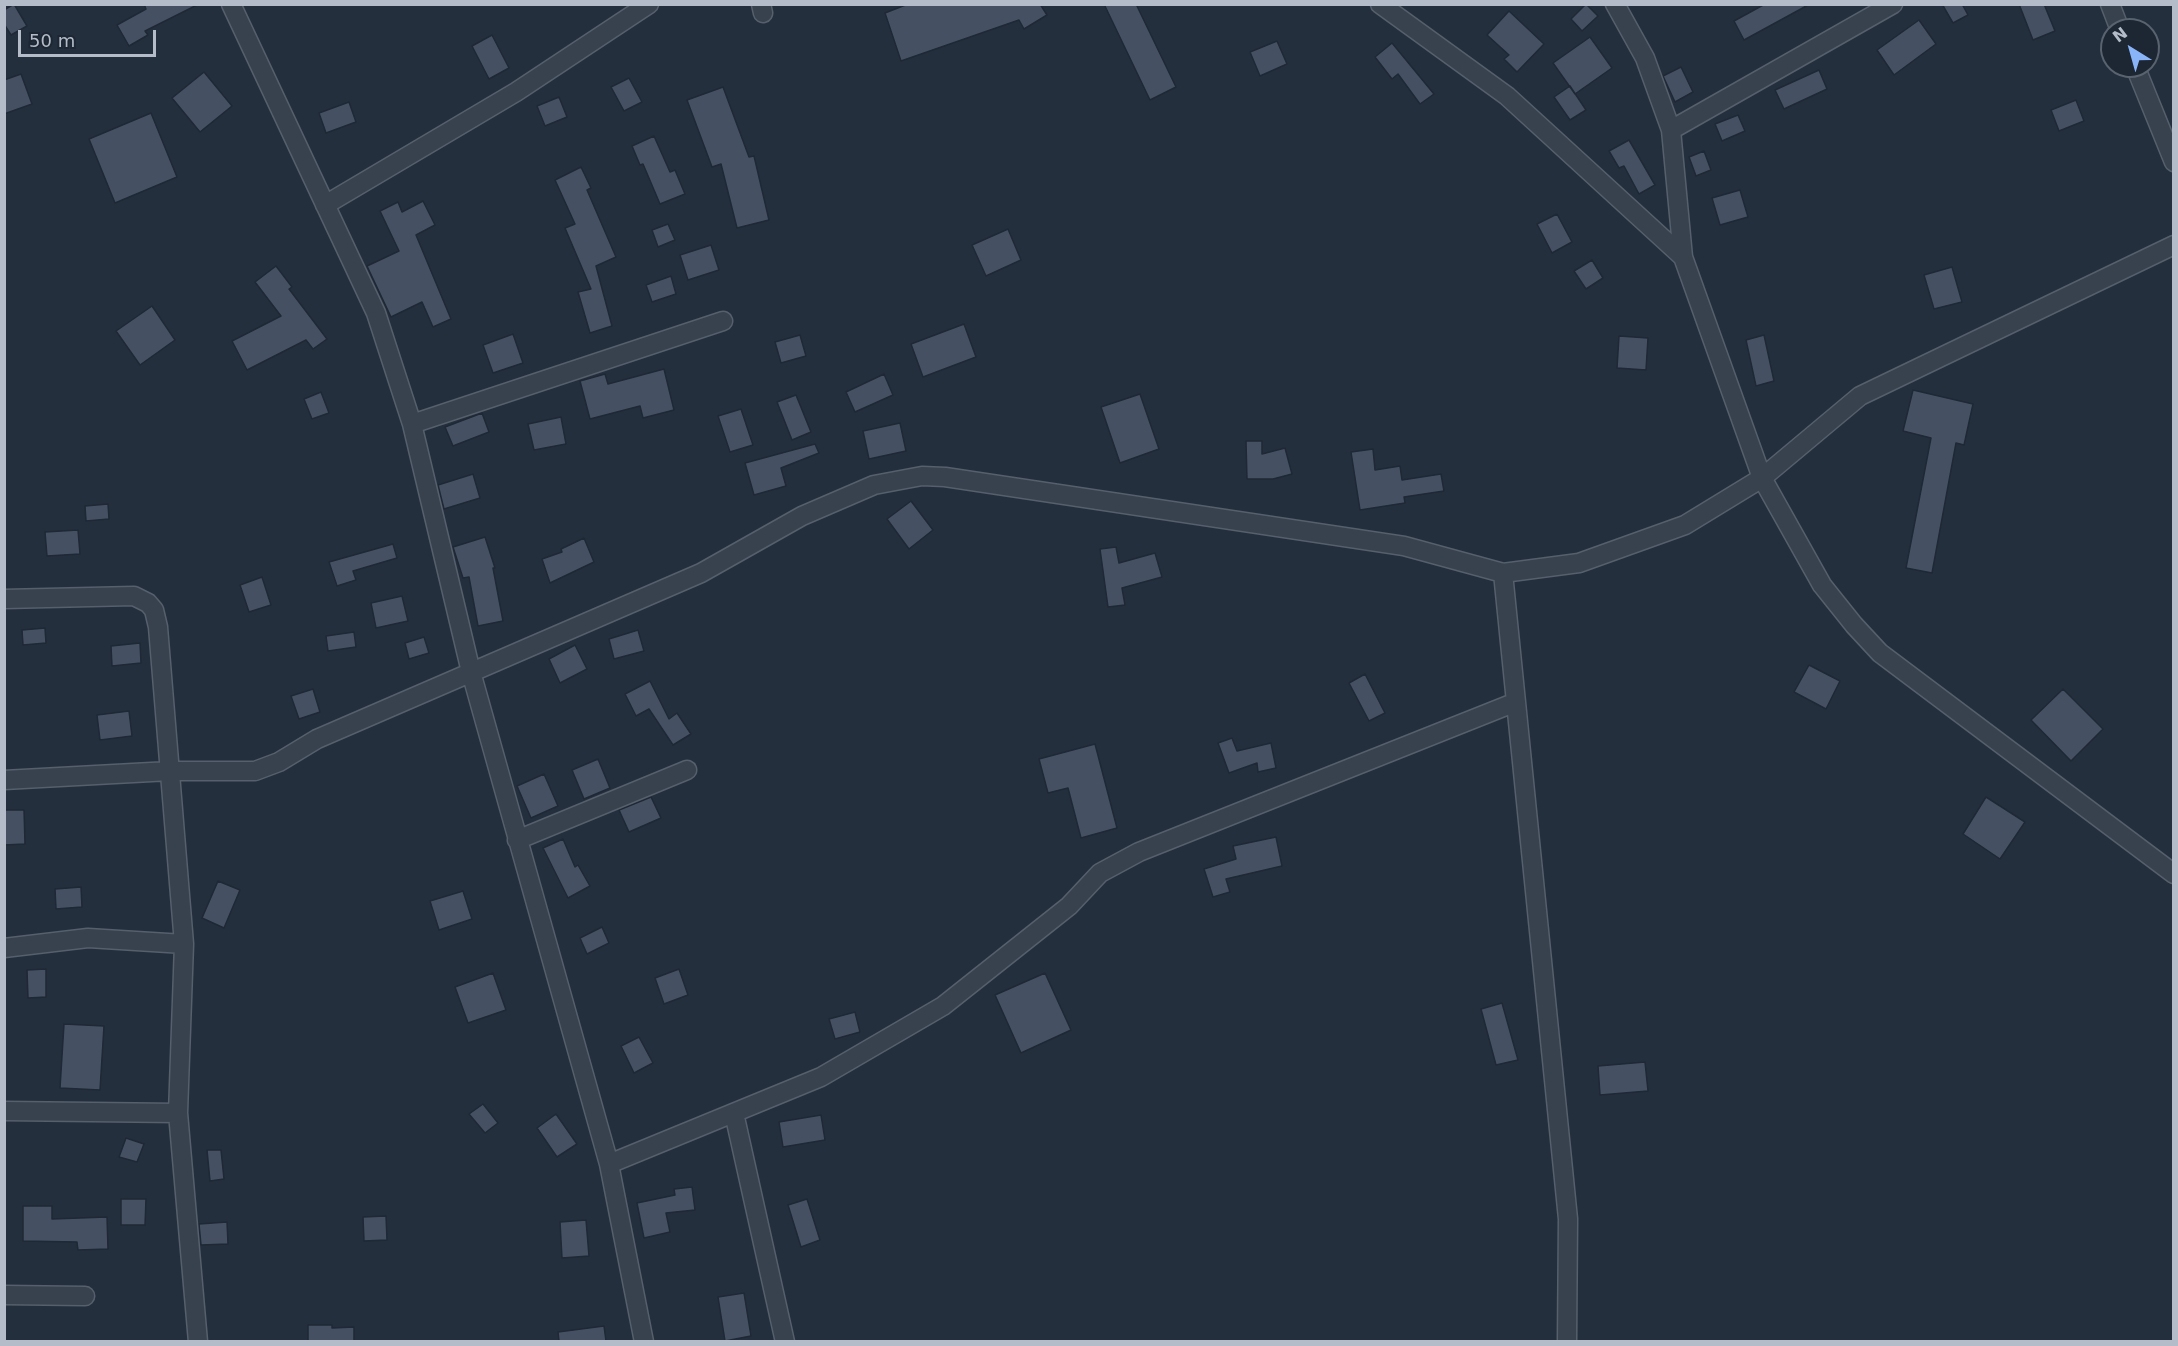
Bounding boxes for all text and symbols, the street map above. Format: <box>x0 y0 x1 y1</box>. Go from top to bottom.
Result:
scale bar <box>21 18 159 56</box>
north arrow <box>2100 18 2160 78</box>
text: N <box>2109 23 2131 46</box>
text: 50 m <box>29 30 75 51</box>

